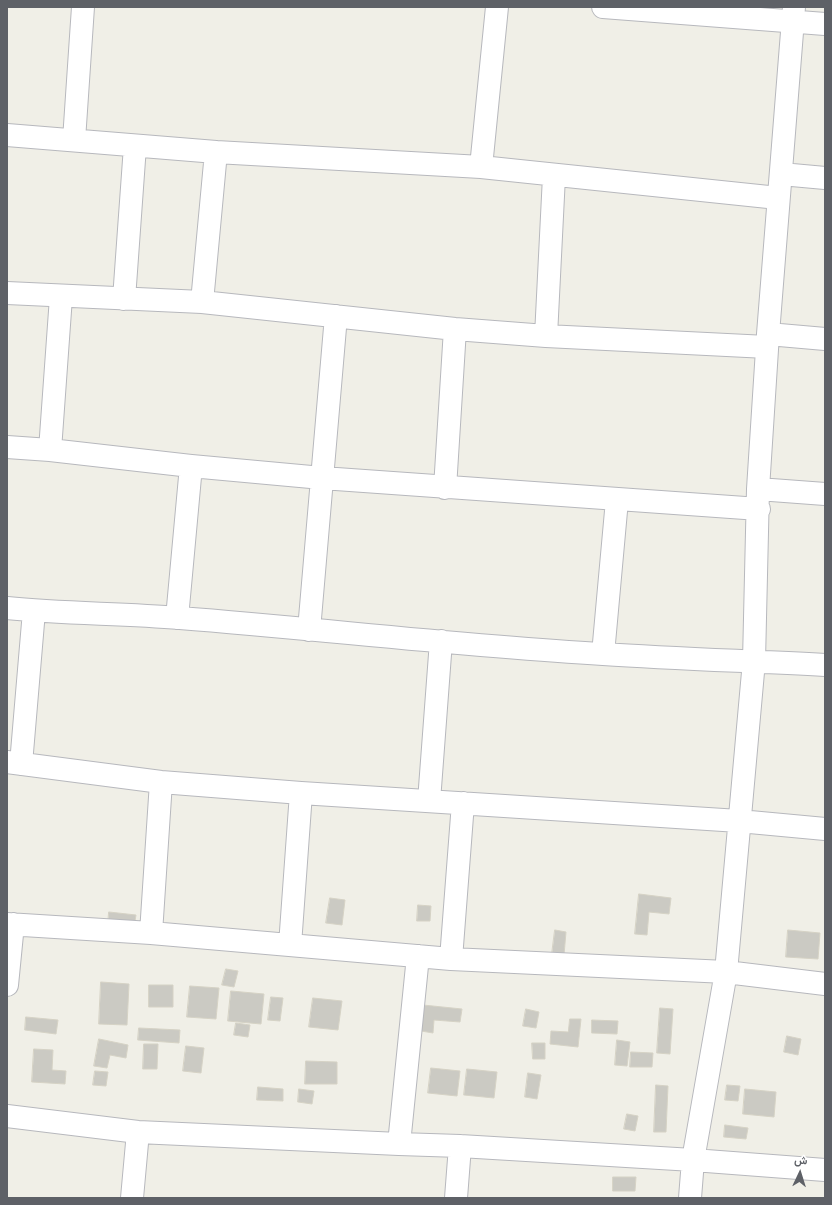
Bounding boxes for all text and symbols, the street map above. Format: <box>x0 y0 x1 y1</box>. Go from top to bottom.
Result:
north arrow <box>780 1153 820 1193</box>
text: ش <box>794 1155 808 1166</box>

